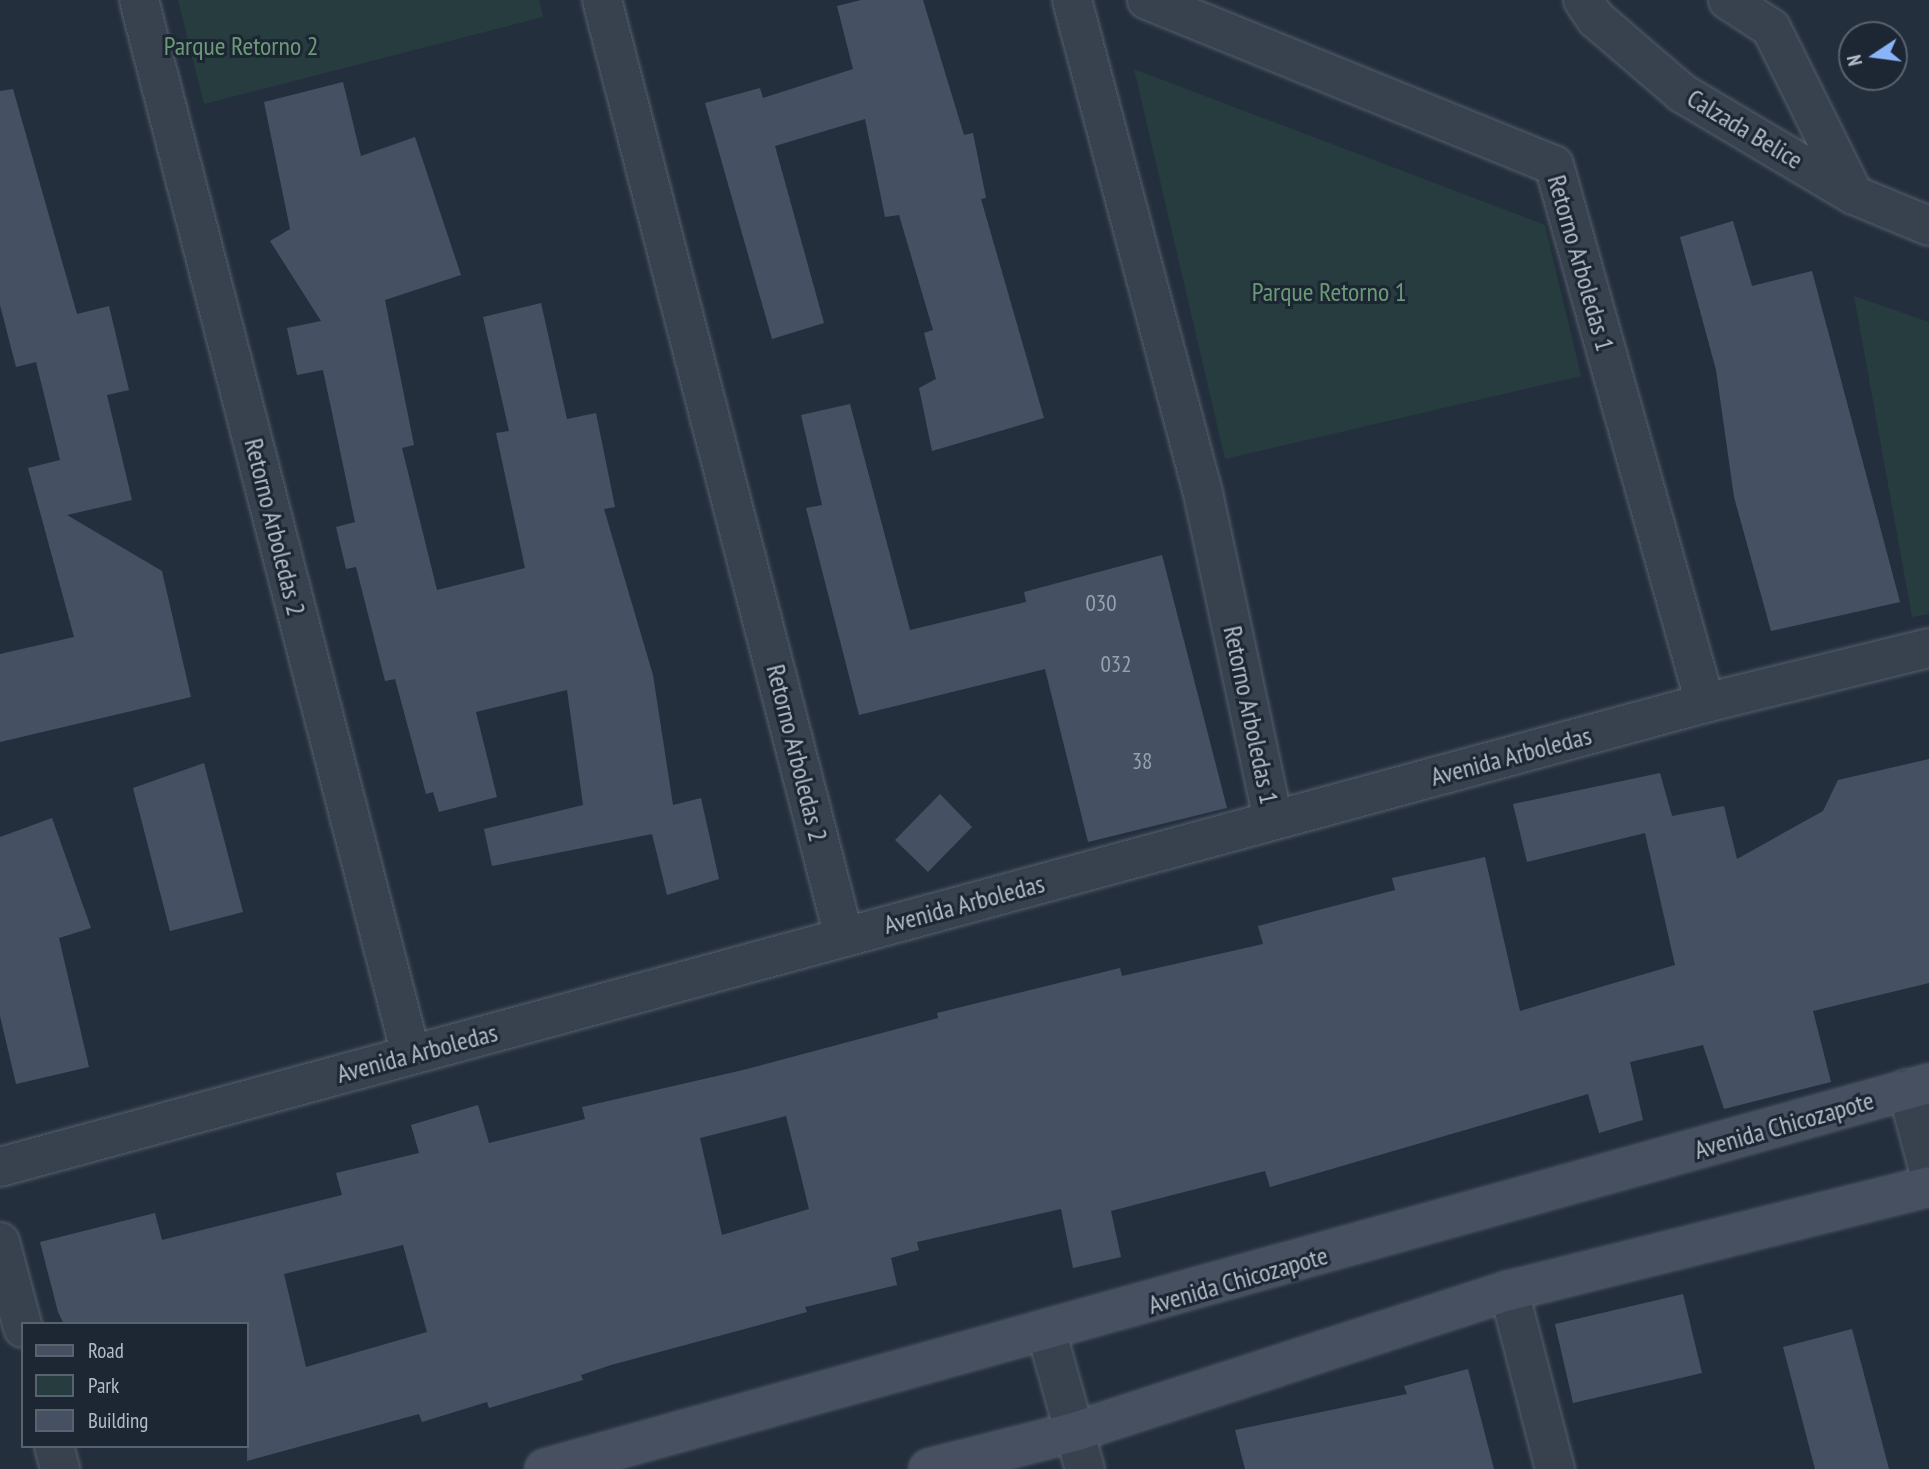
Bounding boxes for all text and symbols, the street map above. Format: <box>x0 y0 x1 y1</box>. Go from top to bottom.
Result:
north arrow <box>1838 21 1908 91</box>
park label: Parque Retorno 2 <box>164 30 318 62</box>
text: N <box>1842 53 1867 68</box>
street label: Calzada Belice <box>1682 82 1808 176</box>
street label: Retorno Arboledas 1 <box>1541 171 1621 355</box>
park label: Parque Retorno 1 <box>1252 276 1406 308</box>
street label: Retorno Arboledas 2 <box>238 435 312 619</box>
house number: 030 <box>1085 589 1117 617</box>
street label: Retorno Arboledas 1 <box>1217 623 1285 807</box>
house number: 032 <box>1100 650 1132 678</box>
street label: Retorno Arboledas 2 <box>760 661 834 845</box>
street label: Avenida Arboledas <box>1427 719 1595 793</box>
house number: 38 <box>1132 747 1152 775</box>
street label: Avenida Arboledas <box>880 867 1048 941</box>
street label: Avenida Arboledas <box>333 1016 501 1090</box>
street label: Avenida Chicozapote <box>1691 1084 1877 1166</box>
street label: Avenida Chicozapote <box>1145 1239 1331 1321</box>
legend <box>21 1322 248 1448</box>
text: Road <box>88 1337 124 1364</box>
text: Park <box>88 1372 119 1399</box>
text: Building <box>88 1407 148 1434</box>

